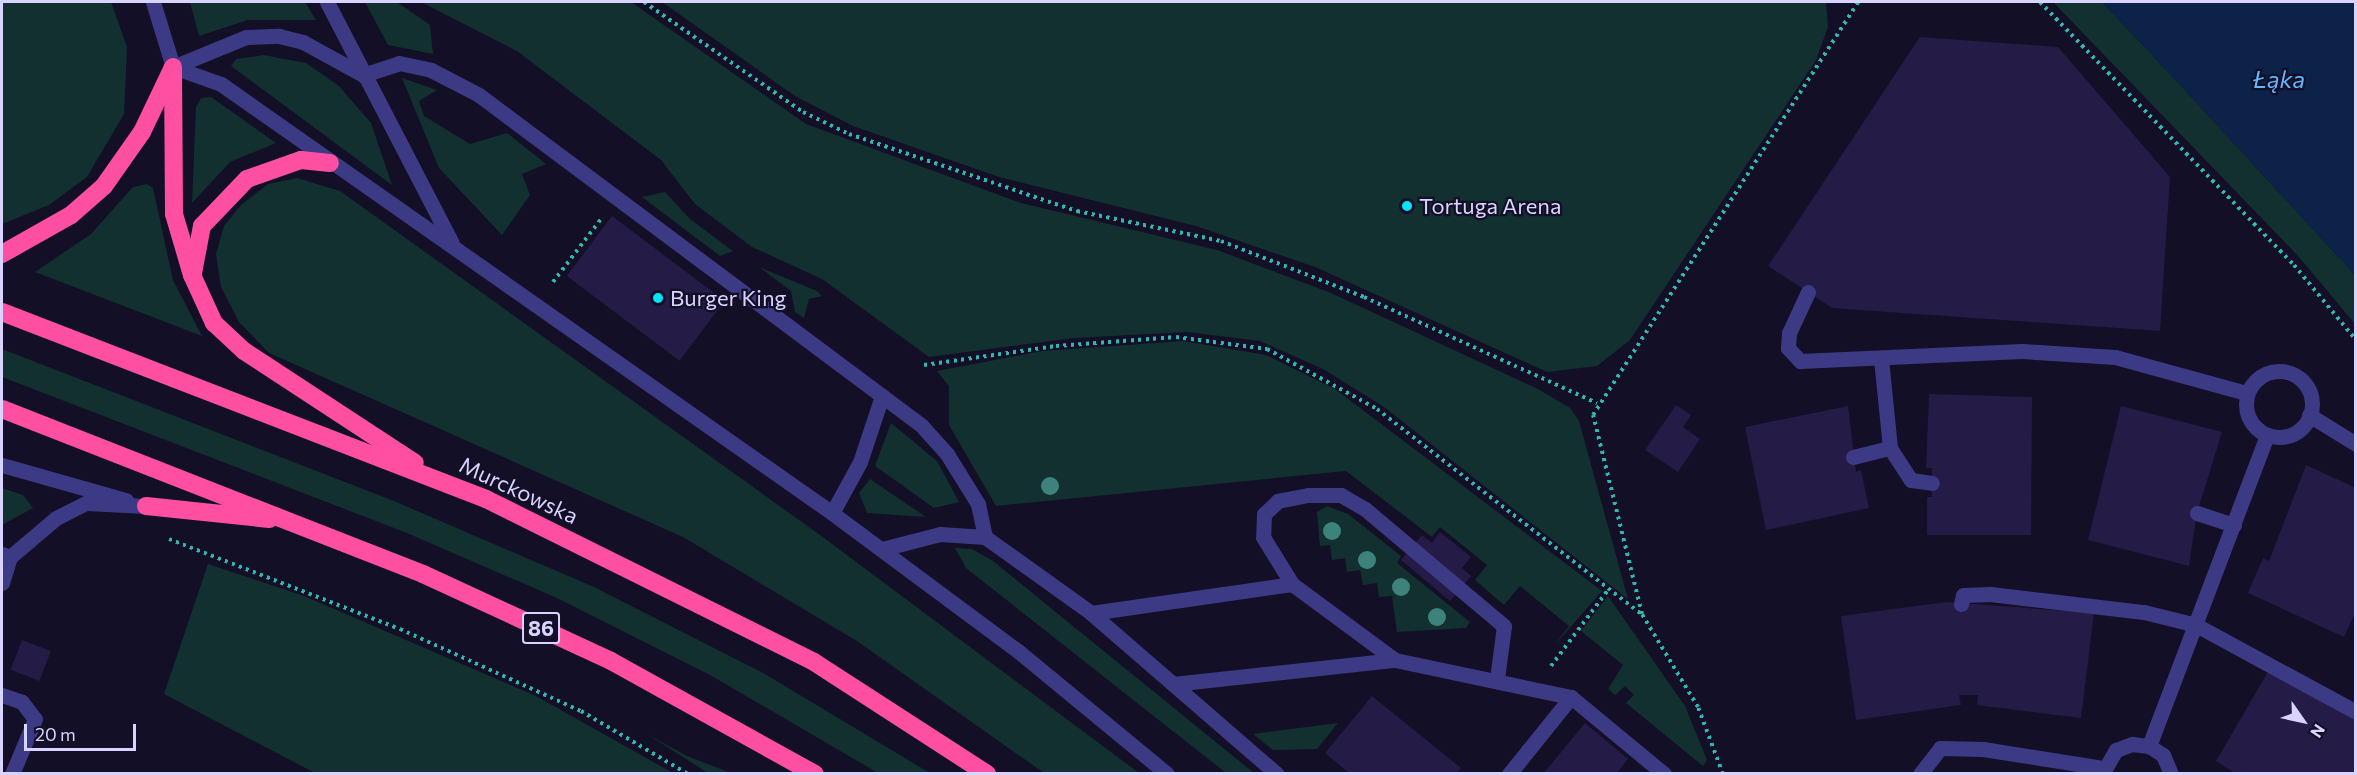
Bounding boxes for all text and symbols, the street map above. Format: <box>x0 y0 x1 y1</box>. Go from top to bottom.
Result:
water label: Łąka <box>2253 65 2305 93</box>
place label: Tortuga Arena <box>1419 193 1561 219</box>
marker: Tortuga Arena <box>1400 199 1414 213</box>
place label: Burger King <box>670 285 787 311</box>
marker: Burger King <box>651 291 665 305</box>
street label: Murckowska <box>456 451 582 529</box>
road number: 86 <box>522 610 560 646</box>
north arrow <box>2273 691 2333 751</box>
scale bar <box>27 712 140 750</box>
text: N <box>2307 721 2330 742</box>
text: 20 m <box>35 723 76 745</box>

